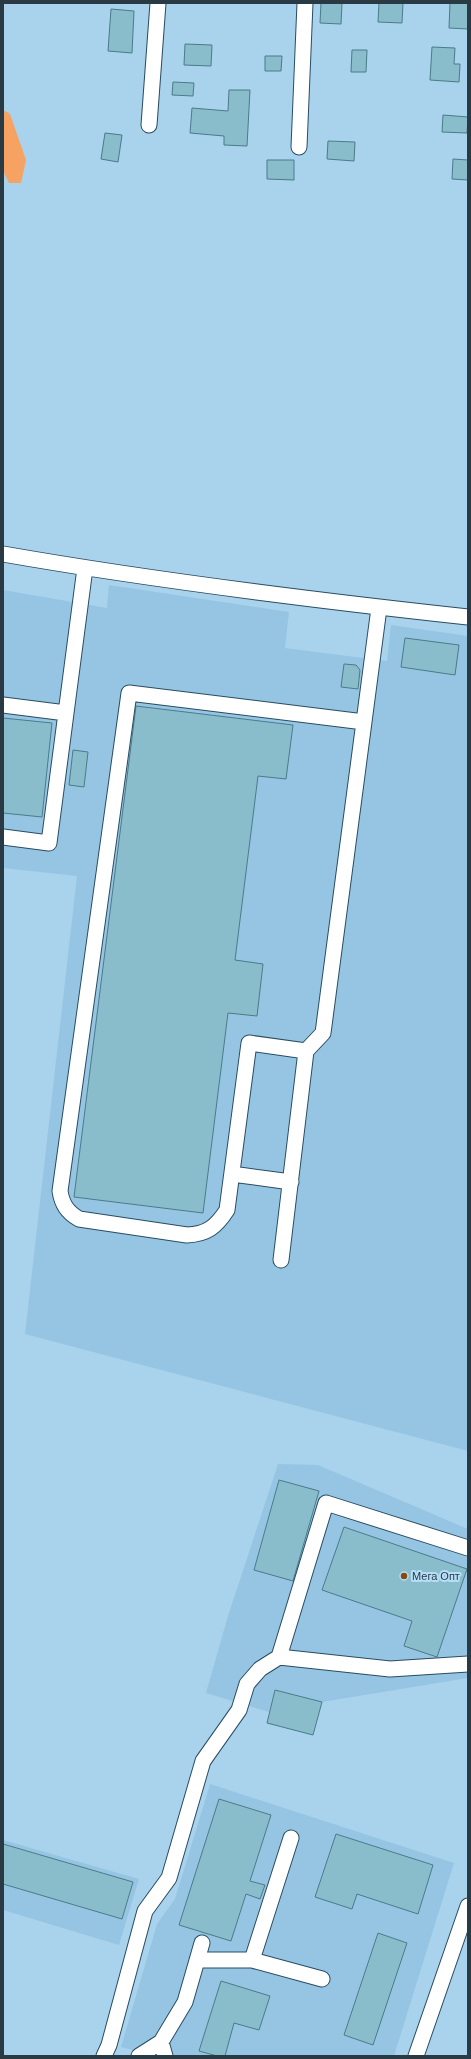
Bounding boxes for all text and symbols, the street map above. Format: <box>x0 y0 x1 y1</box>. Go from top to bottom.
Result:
place label: Мега Опт <box>412 1570 460 1582</box>
marker: Мега Опт <box>399 1571 409 1581</box>

